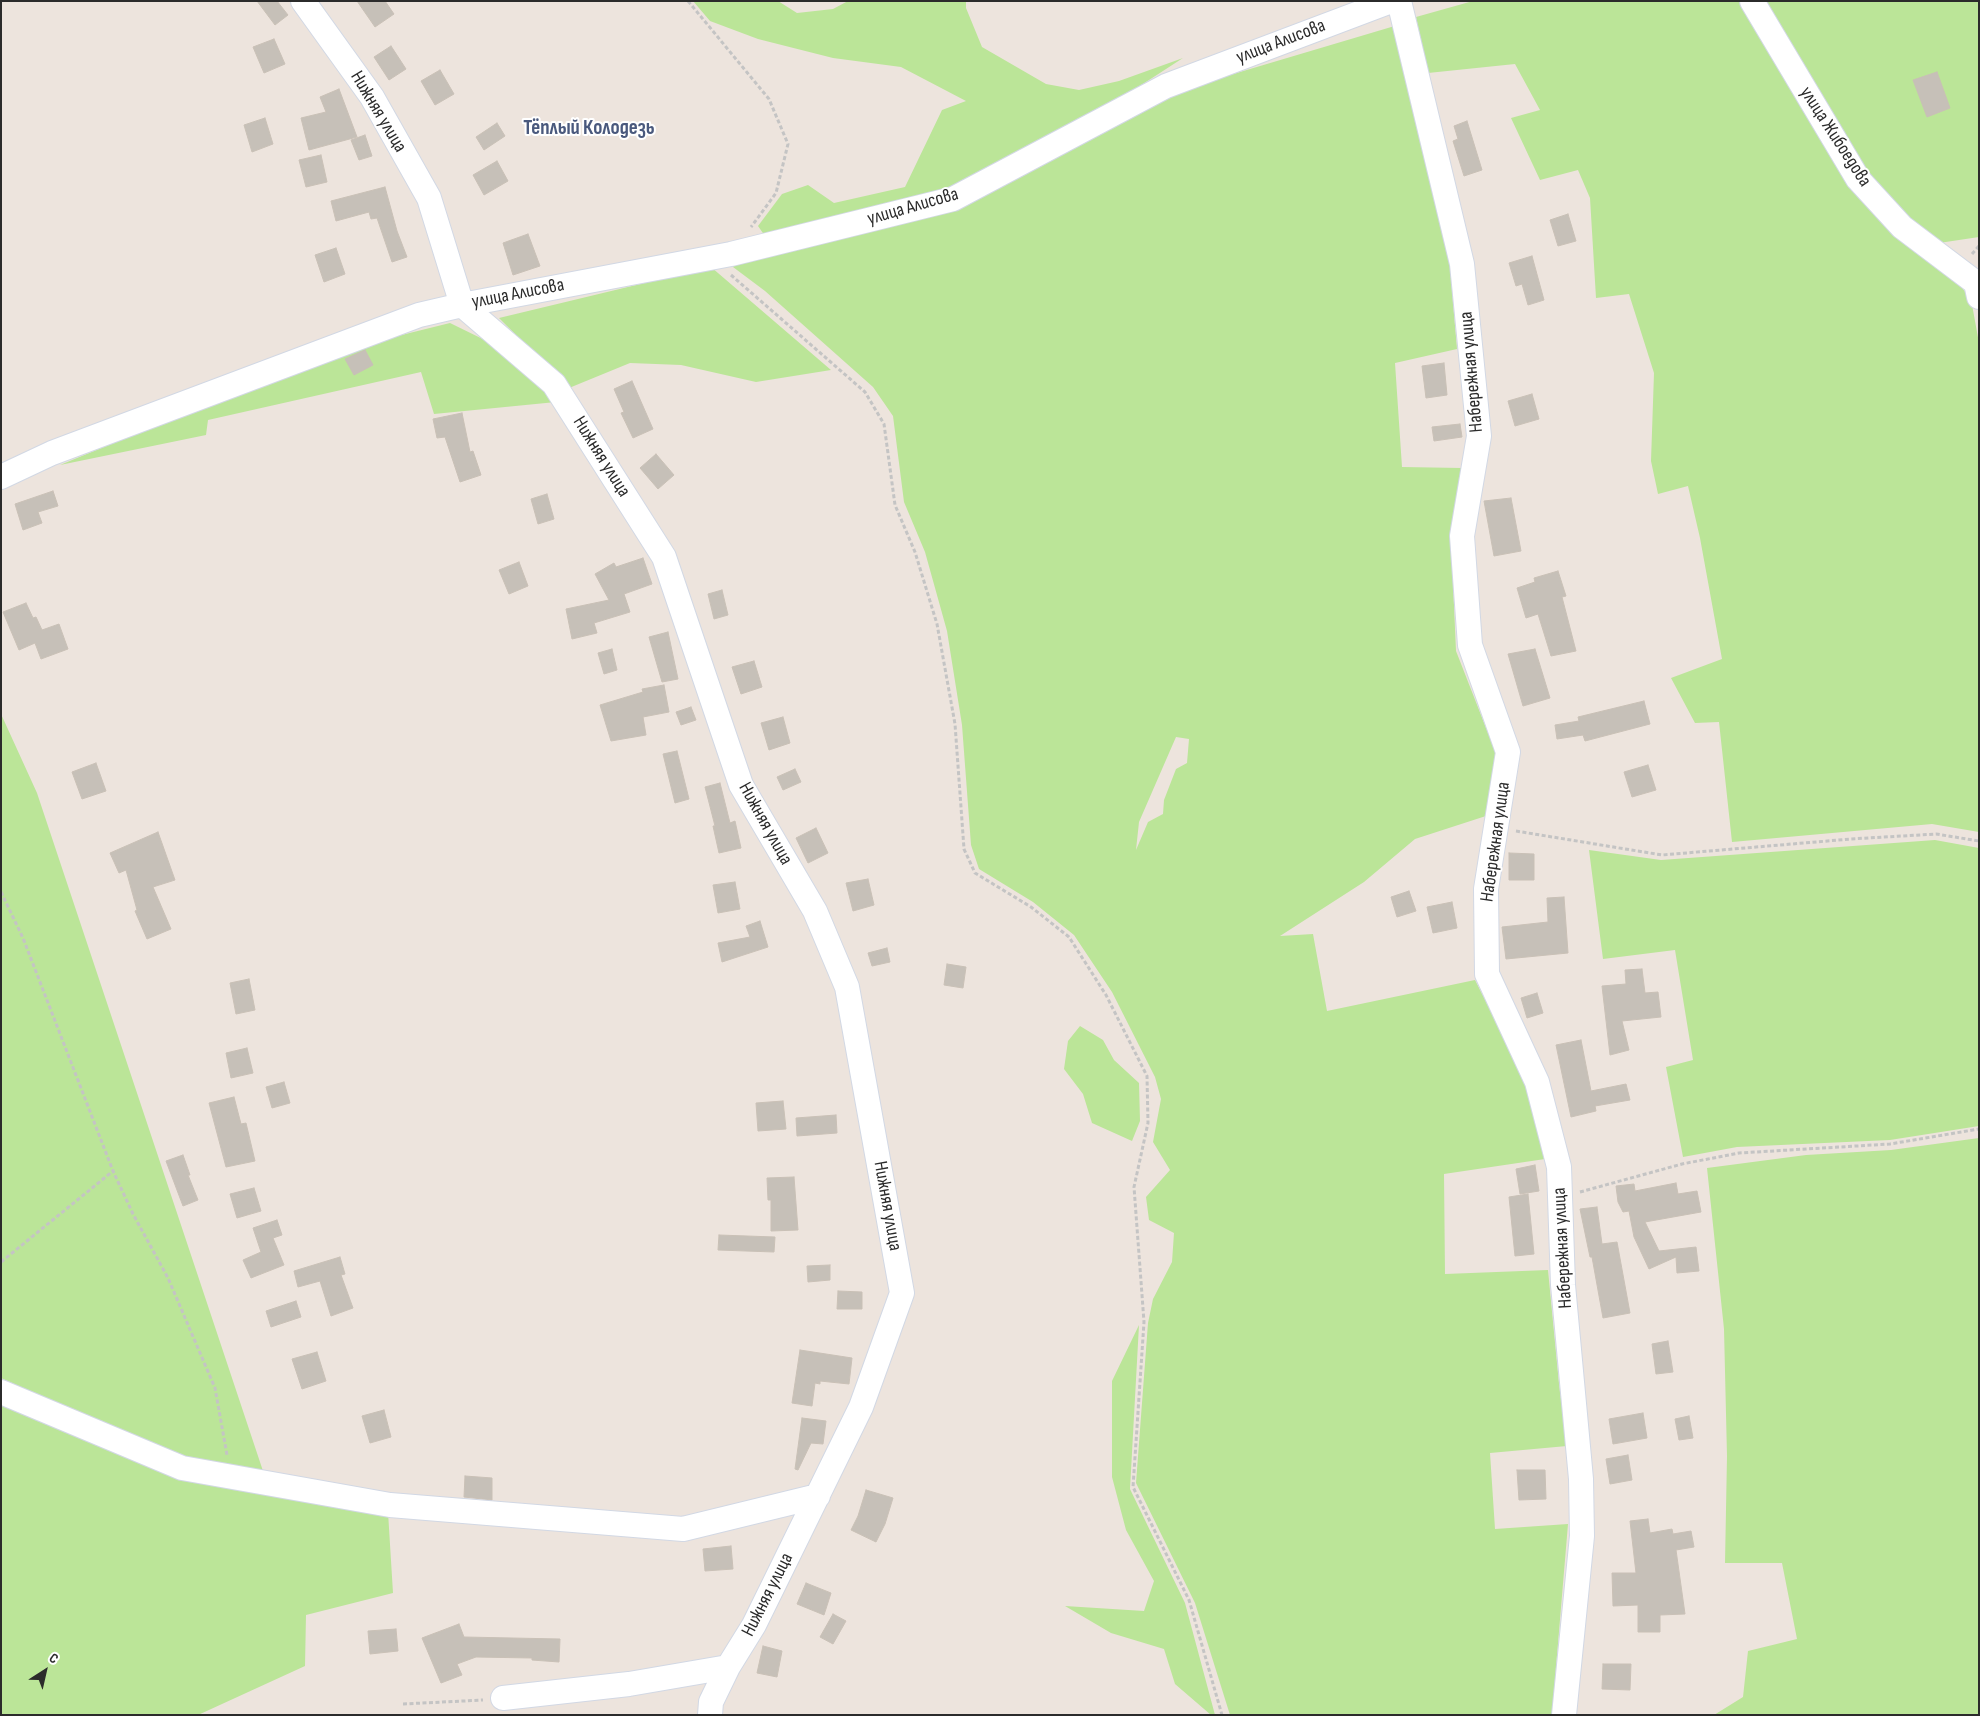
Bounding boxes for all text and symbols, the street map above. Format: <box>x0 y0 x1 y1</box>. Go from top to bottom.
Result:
street label: улица Алисова <box>1233 15 1329 69</box>
street label: Нижняя улица <box>345 67 411 157</box>
street label: улица Жибоедова <box>1794 83 1876 191</box>
district label: Тёплый Колодезь <box>523 116 655 142</box>
street label: улица Алисова <box>865 183 961 231</box>
street label: улица Алисова <box>470 274 566 314</box>
street label: Набережная улица <box>1455 311 1489 433</box>
street label: Нижняя улица <box>567 412 635 502</box>
street label: Нижняя улица <box>733 779 797 869</box>
street label: Набережная улица <box>1476 780 1516 904</box>
street label: Нижняя улица <box>868 1159 906 1253</box>
street label: Набережная улица <box>1548 1187 1578 1309</box>
street label: Нижняя улица <box>737 1549 799 1641</box>
north arrow <box>20 1646 70 1696</box>
text: С <box>46 1649 62 1667</box>

